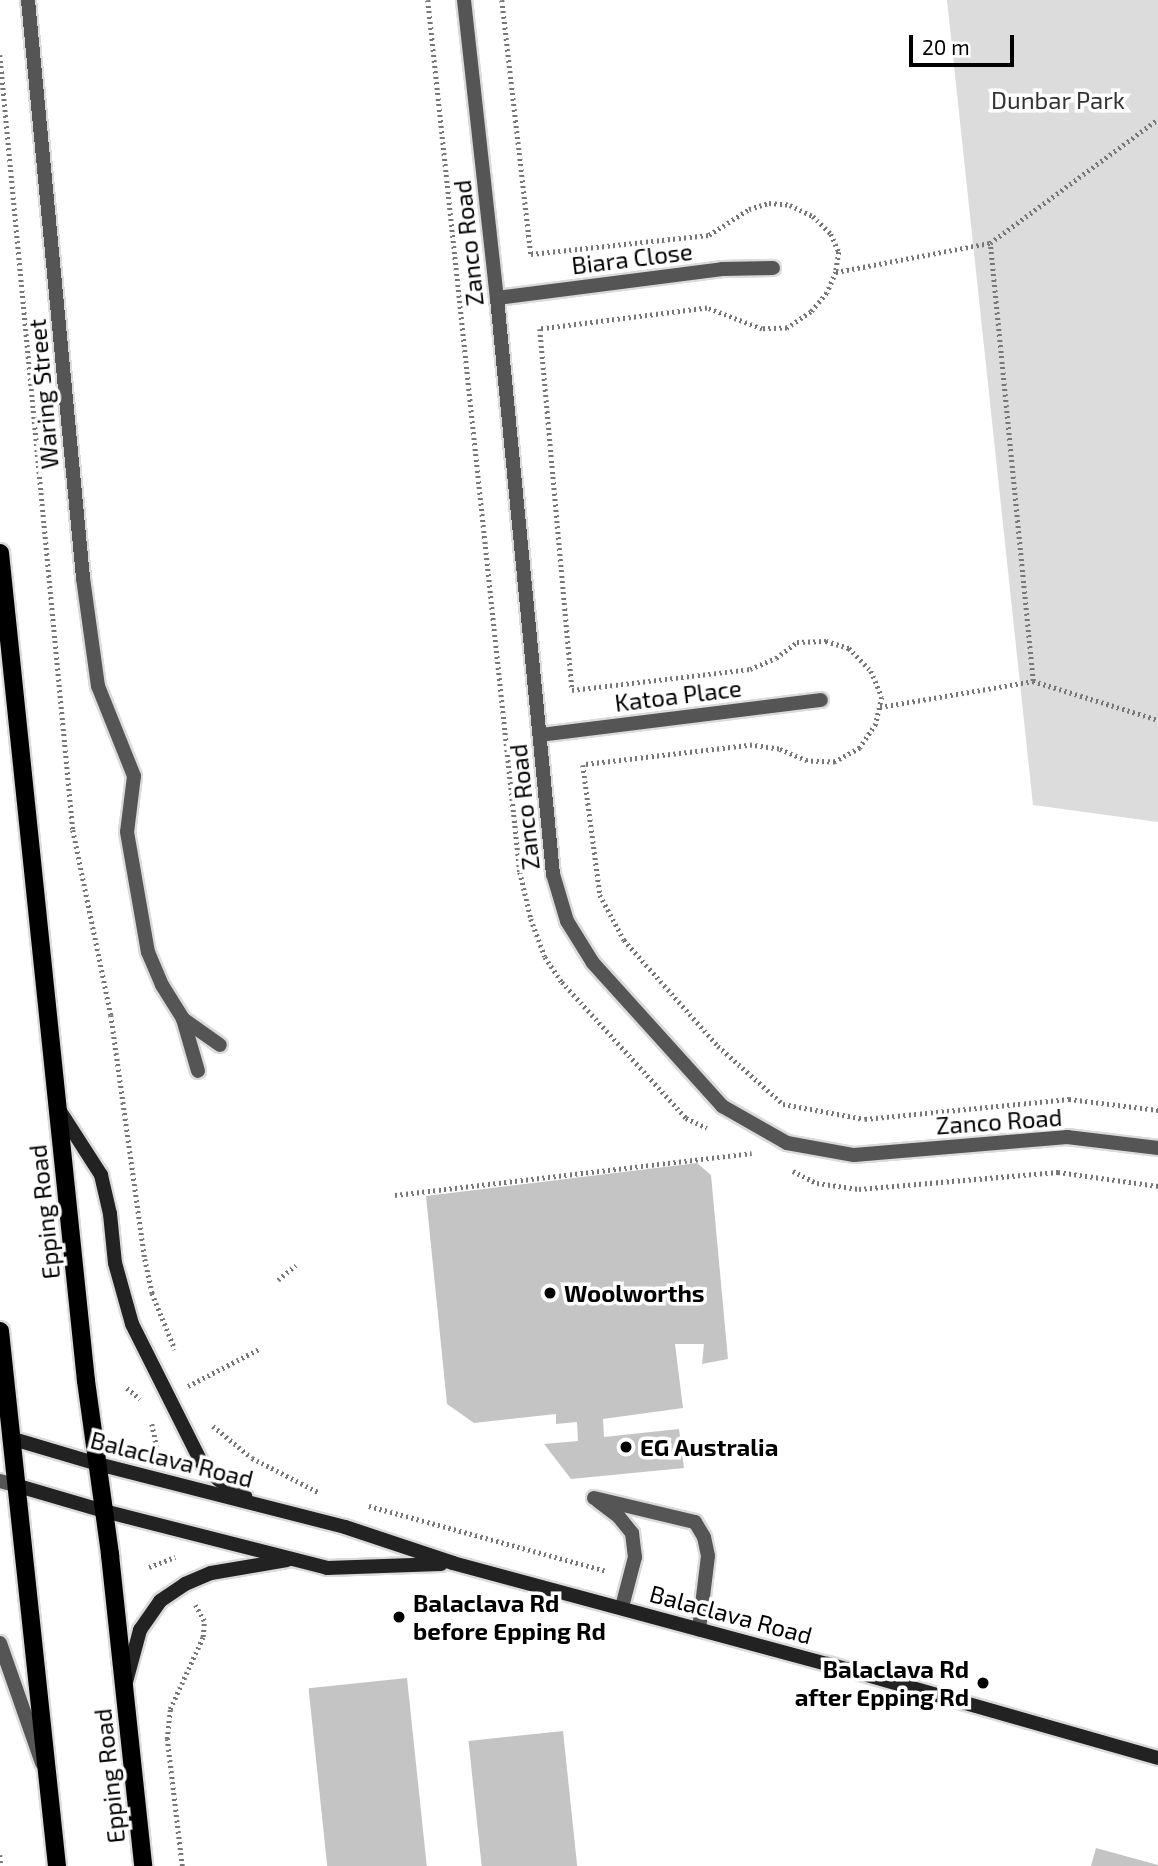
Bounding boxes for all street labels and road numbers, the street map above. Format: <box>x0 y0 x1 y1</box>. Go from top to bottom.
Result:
street label: Zanco Road <box>447 179 489 307</box>
street label: Biara Close <box>570 236 694 280</box>
street label: Waring Street <box>22 318 64 470</box>
street label: Katoa Place <box>613 673 743 717</box>
street label: Zanco Road <box>503 743 545 871</box>
street label: Zanco Road <box>935 1102 1063 1140</box>
street label: Epping Road <box>23 1143 65 1281</box>
street label: Balaclava Road <box>88 1425 256 1493</box>
street label: Balaclava Road <box>647 1579 815 1649</box>
street label: Epping Road <box>88 1707 130 1845</box>

